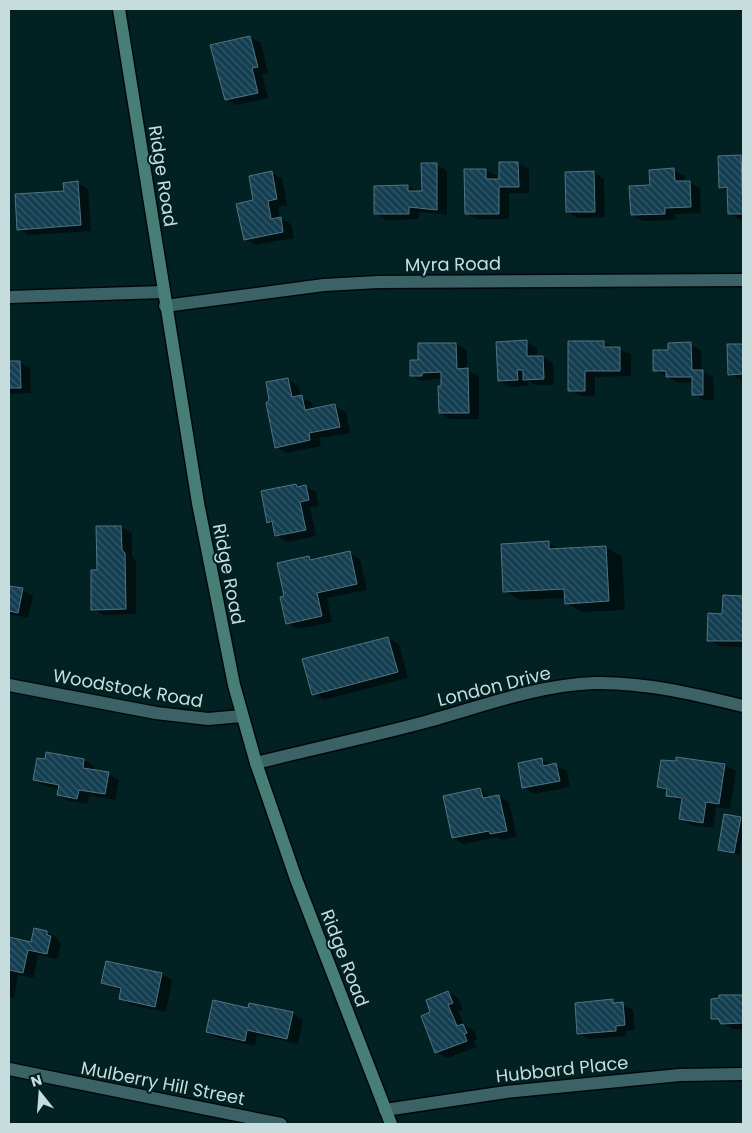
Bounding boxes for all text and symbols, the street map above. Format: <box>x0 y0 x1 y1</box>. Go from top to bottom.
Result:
street label: Ridge Road <box>143 123 183 229</box>
street label: Myra Road <box>405 251 501 277</box>
street label: Ridge Road <box>207 521 251 627</box>
street label: London Drive <box>435 660 553 712</box>
street label: Woodstock Road <box>51 662 205 714</box>
street label: Ridge Road <box>315 906 375 1010</box>
street label: Hubbard Place <box>494 1050 630 1088</box>
street label: Mulberry Hill Street <box>79 1055 247 1111</box>
north arrow <box>15 1068 65 1118</box>
text: N <box>28 1069 44 1092</box>

